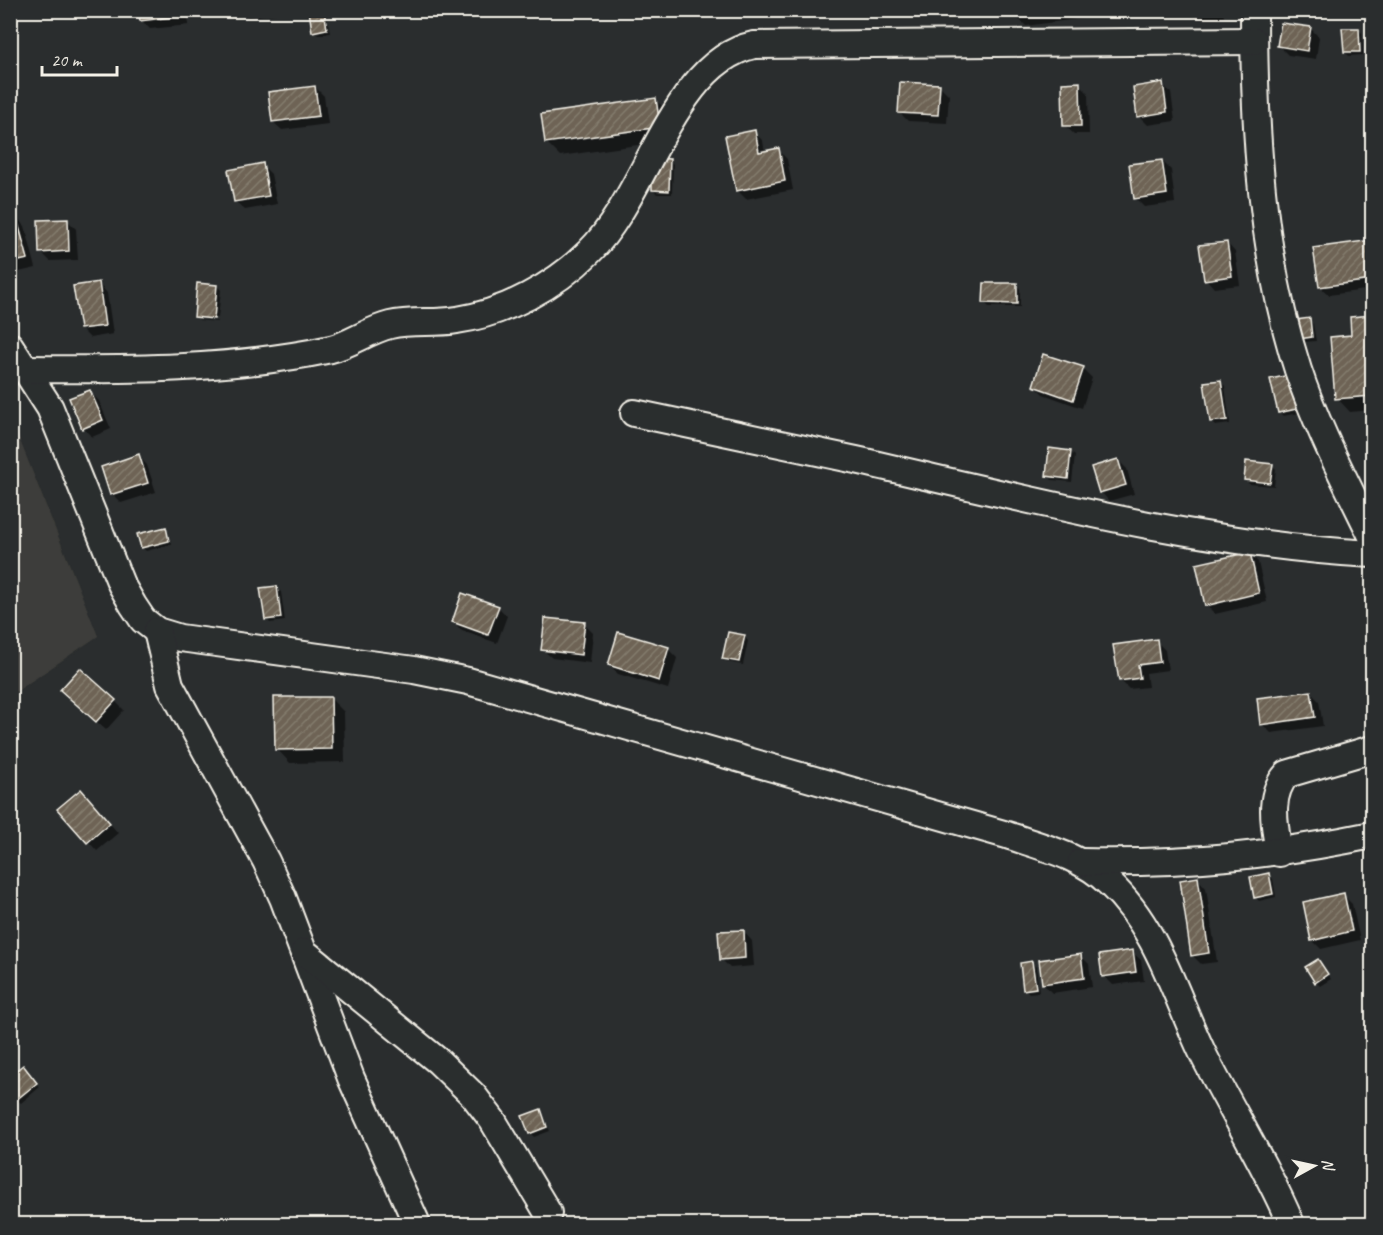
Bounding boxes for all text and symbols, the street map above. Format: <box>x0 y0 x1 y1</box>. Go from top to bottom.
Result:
scale bar <box>42 39 117 77</box>
text: 20 m <box>51 49 84 71</box>
north arrow <box>1284 1136 1344 1196</box>
text: N <box>1317 1158 1339 1173</box>

